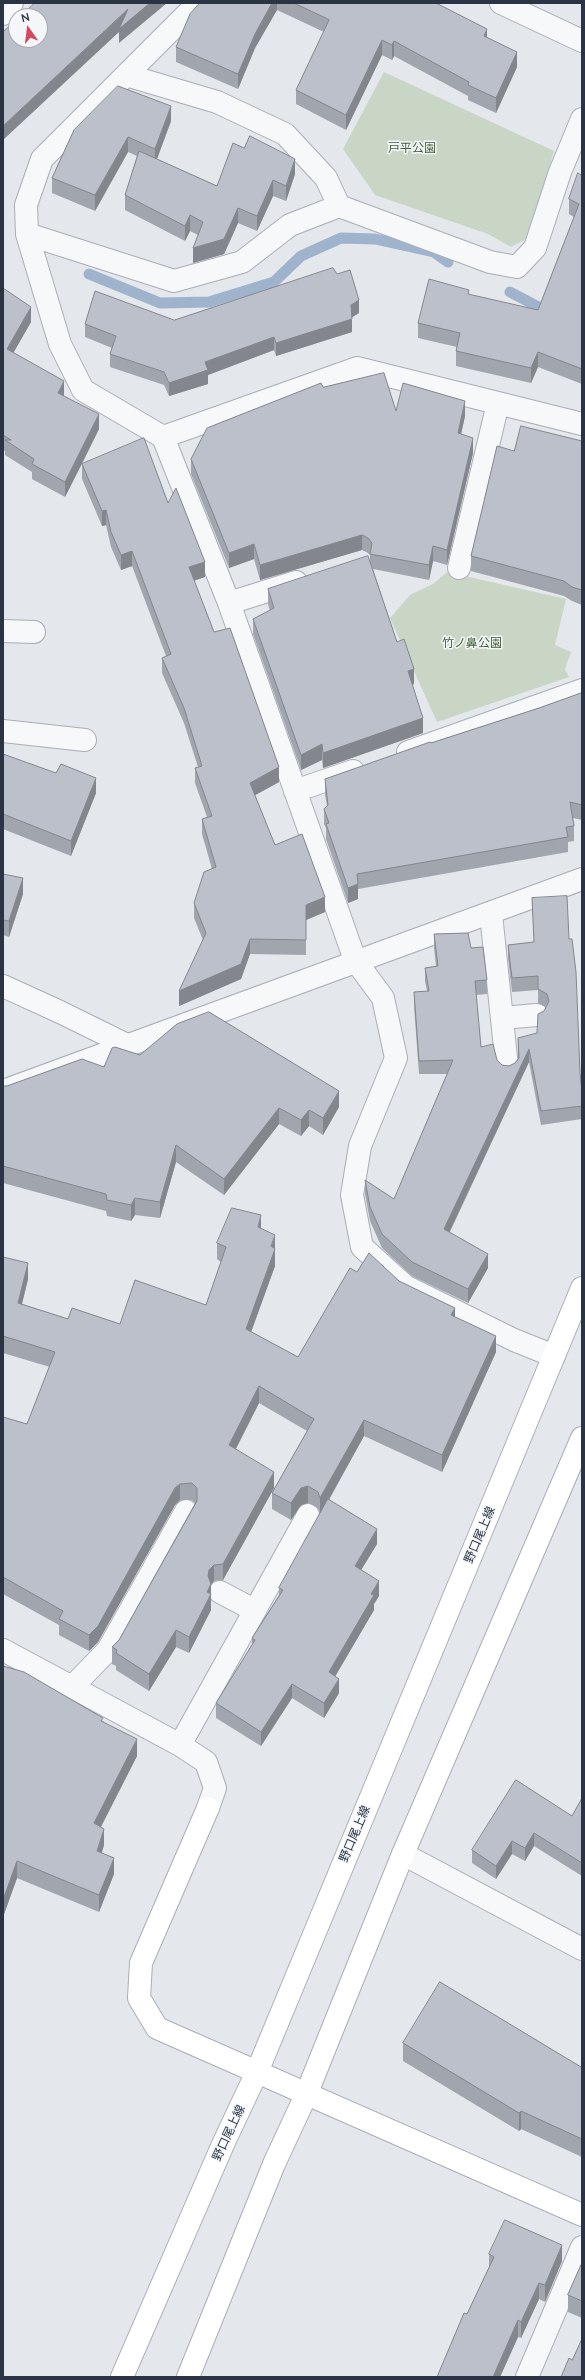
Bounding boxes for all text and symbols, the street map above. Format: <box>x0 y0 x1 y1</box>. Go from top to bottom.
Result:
north arrow <box>8 8 48 48</box>
text: N <box>20 10 31 25</box>
park label: 戸平公園 <box>388 141 436 155</box>
park label: 竹ノ鼻公園 <box>442 636 502 650</box>
street label: 野口尾上線 <box>462 1505 498 1565</box>
street label: 野口尾上線 <box>337 1804 373 1864</box>
street label: 野口尾上線 <box>210 2103 248 2163</box>

